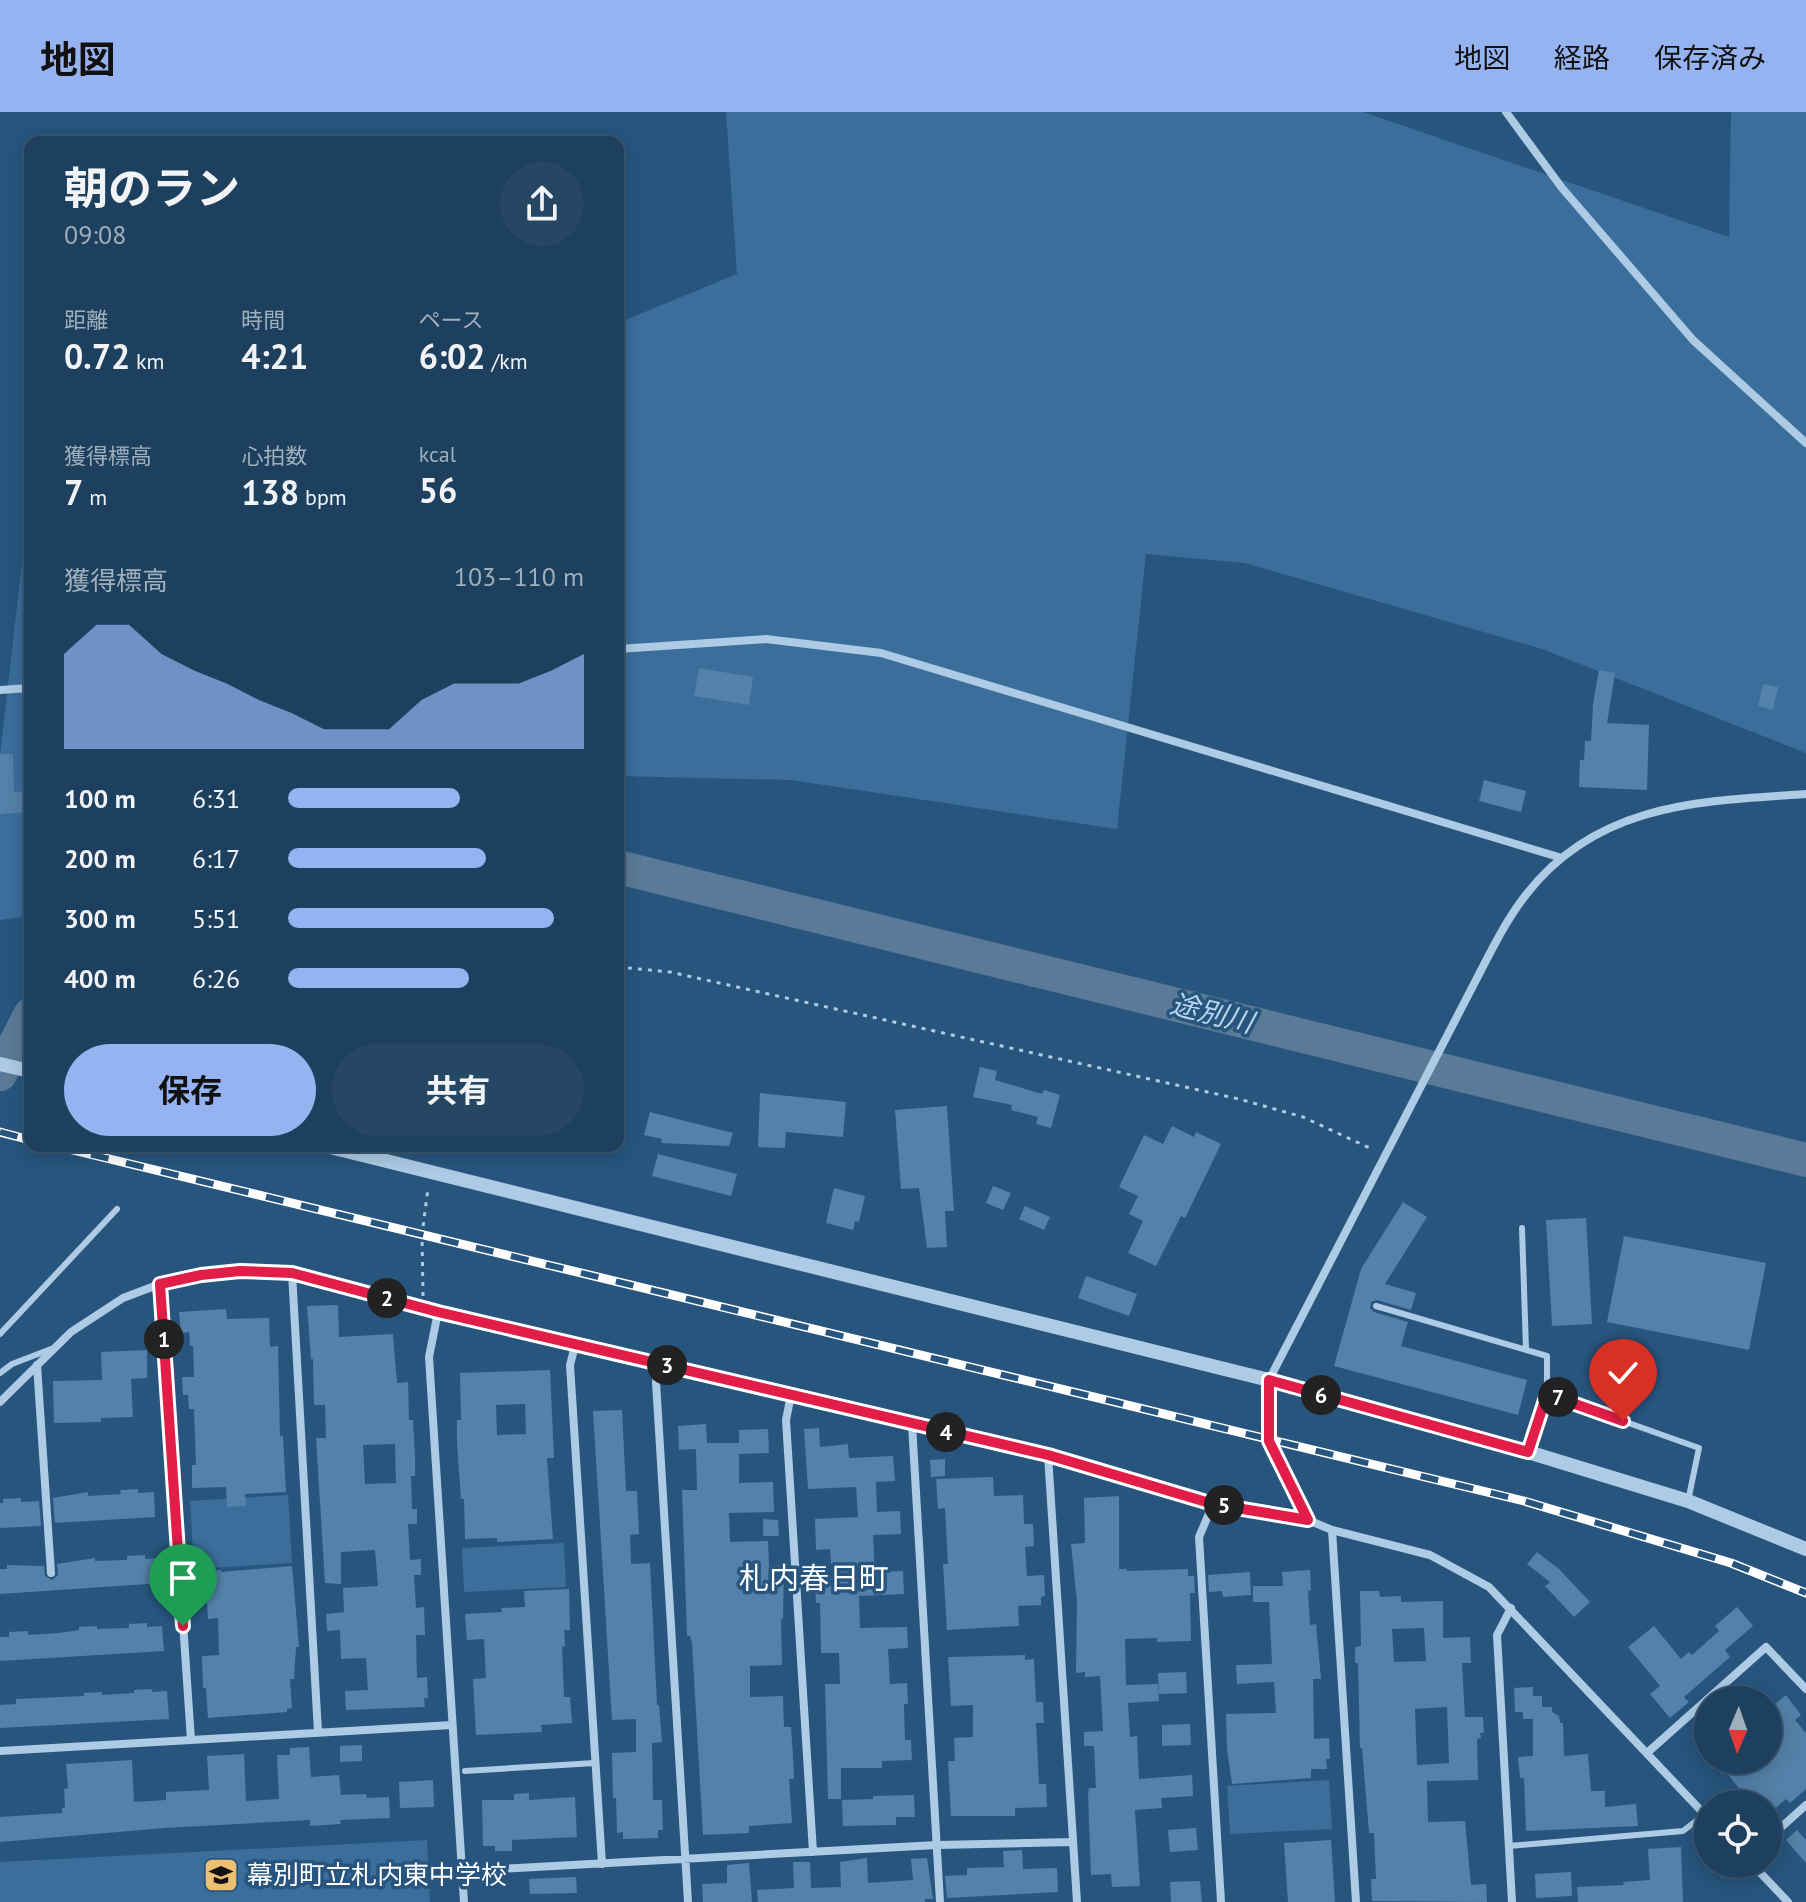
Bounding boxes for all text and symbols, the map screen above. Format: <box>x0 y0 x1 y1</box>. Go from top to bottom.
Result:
text: 地図 <box>40 34 116 83</box>
text: 地図 <box>1454 39 1510 76</box>
text: 経路 <box>1554 39 1610 76</box>
text: 保存済み <box>1654 39 1766 76</box>
text: 朝のラン <box>64 159 240 216</box>
button: share <box>500 162 584 246</box>
text: 09:08 <box>64 218 126 251</box>
text: 距離 <box>64 306 108 334</box>
text: 時間 <box>241 306 285 334</box>
text: ペース <box>419 306 484 334</box>
text: 0.72 <box>64 334 130 378</box>
text: 4:21 <box>241 334 308 378</box>
text: 6:02 <box>419 334 486 378</box>
text: km <box>130 347 164 375</box>
text: /km <box>486 347 528 375</box>
text: kcal <box>419 440 456 468</box>
text: 獲得標高 <box>64 442 152 470</box>
text: 心拍数 <box>241 442 307 470</box>
text: 56 <box>419 468 457 512</box>
text: 7 <box>64 470 83 514</box>
text: 138 <box>241 470 299 514</box>
text: m <box>83 483 107 511</box>
text: bpm <box>299 483 347 511</box>
text: 103–110 m <box>454 560 584 593</box>
text: 獲得標高 <box>64 564 168 597</box>
text: 100 m <box>64 782 136 815</box>
text: 6:31 <box>192 782 240 815</box>
text: 200 m <box>64 842 136 875</box>
text: 6:17 <box>192 842 240 875</box>
text: 300 m <box>64 902 136 935</box>
text: 5:51 <box>192 902 240 935</box>
text: 400 m <box>64 962 136 995</box>
text: 6:26 <box>192 962 240 995</box>
water label: 途別川 <box>1167 984 1260 1041</box>
button: 保存 <box>64 1044 316 1136</box>
button: 共有 <box>332 1044 584 1136</box>
pin: 2 <box>367 1278 407 1318</box>
text: 2 <box>381 1284 393 1312</box>
pin: 1 <box>144 1319 184 1359</box>
text: 1 <box>158 1325 170 1353</box>
pin <box>1589 1339 1657 1421</box>
pin: 3 <box>647 1345 687 1385</box>
text: 3 <box>661 1351 673 1379</box>
icon: check <box>1601 1351 1645 1395</box>
pin: 6 <box>1301 1375 1341 1415</box>
pin: 7 <box>1538 1377 1578 1417</box>
text: 6 <box>1315 1381 1327 1409</box>
text: 7 <box>1552 1383 1564 1411</box>
pin: 4 <box>926 1412 966 1452</box>
text: 4 <box>940 1418 952 1446</box>
pin: 5 <box>1204 1485 1244 1525</box>
text: 5 <box>1218 1491 1230 1519</box>
pin <box>149 1544 217 1626</box>
icon: arrive <box>161 1556 205 1600</box>
district label: 札内春日町 <box>739 1558 889 1597</box>
north arrow <box>1694 1686 1782 1774</box>
map controls <box>1694 1686 1782 1878</box>
button: locate <box>1694 1790 1782 1878</box>
school or university icon: 幕別町立札内東中学校 <box>202 1856 240 1894</box>
place label: 幕別町立札内東中学校 <box>247 1858 507 1891</box>

